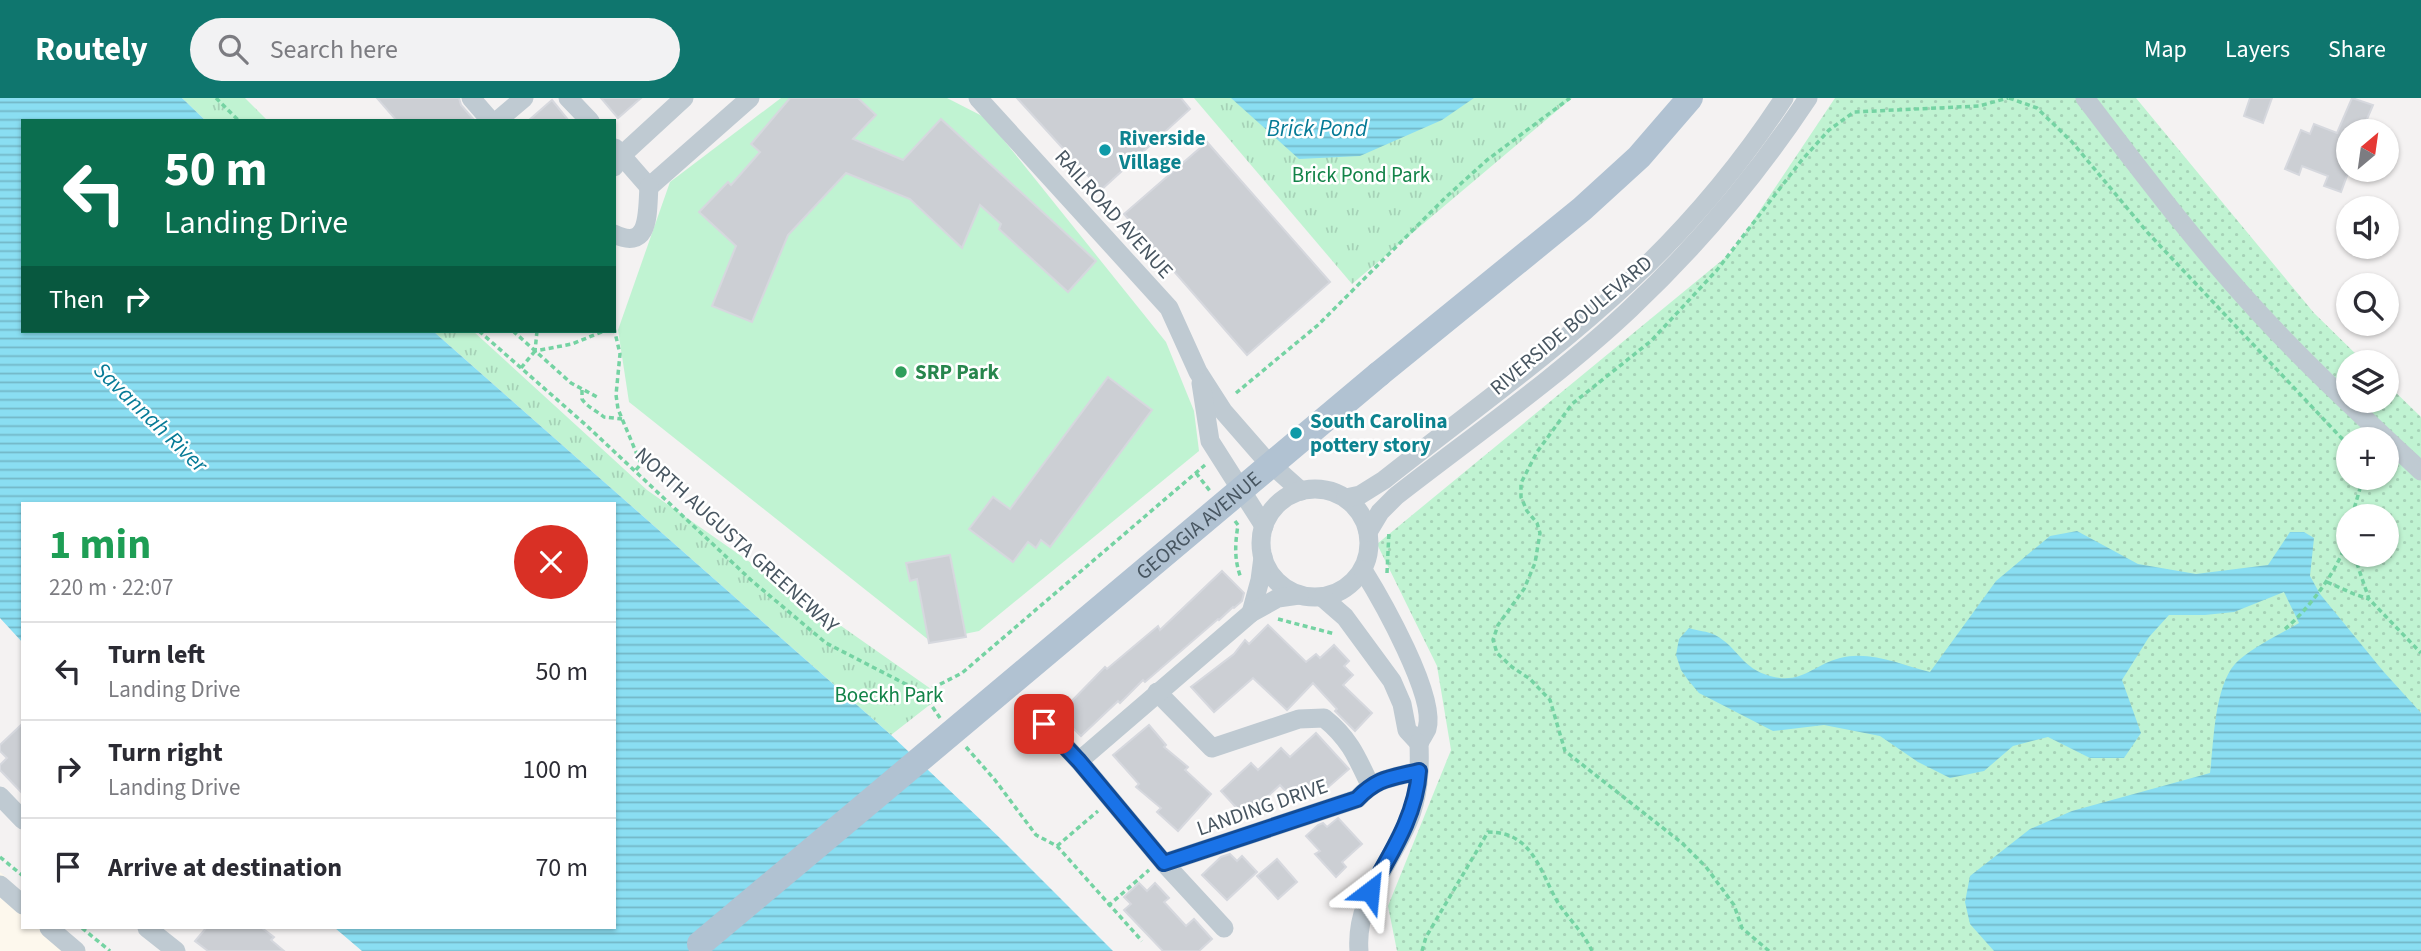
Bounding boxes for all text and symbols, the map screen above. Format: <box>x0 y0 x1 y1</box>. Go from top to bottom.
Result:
search box <box>190 18 680 81</box>
text: Routely <box>35 26 148 73</box>
icon: search <box>214 30 252 68</box>
text: Search here <box>270 31 398 68</box>
text: Map <box>2144 32 2187 67</box>
text: Layers <box>2225 32 2290 67</box>
text: Share <box>2328 32 2386 67</box>
water label: Brick Pond <box>1267 112 1368 145</box>
north arrow <box>2336 119 2399 182</box>
map controls <box>2336 119 2399 567</box>
place label: Riverside Village <box>1118 123 1206 177</box>
text: 50 m <box>164 135 268 205</box>
marker: Riverside Village <box>1097 142 1113 158</box>
street label: RAILROAD AVENUE <box>1048 143 1180 285</box>
icon: left <box>49 147 140 238</box>
park label: Brick Pond Park <box>1292 160 1431 190</box>
button: sound <box>2336 196 2399 259</box>
text: Landing Drive <box>164 200 348 246</box>
street label: RIVERSIDE BOULEVARD <box>1483 248 1659 402</box>
button: search <box>2336 273 2399 336</box>
icon: right <box>118 280 156 318</box>
text: Then <box>49 281 104 318</box>
button: layers <box>2336 350 2399 413</box>
water label: Savannah River <box>86 354 216 481</box>
place label: SRP Park <box>915 357 1000 387</box>
marker: SRP Park <box>893 364 909 380</box>
place label: South Carolina pottery story <box>1310 406 1447 460</box>
marker: South Carolina pottery story <box>1288 425 1304 441</box>
button: + <box>2336 427 2399 490</box>
street label: NORTH AUGUSTA GREENEWAY <box>628 440 846 641</box>
street label: GEORGIA AVENUE <box>1129 464 1268 587</box>
button: − <box>2336 504 2399 567</box>
text: 1 min <box>49 515 151 575</box>
button: close <box>514 525 588 599</box>
text: 220 m · 22:07 <box>49 571 173 604</box>
text: Turn left <box>108 636 205 673</box>
icon: left <box>49 652 87 690</box>
text: 50 m <box>535 653 588 690</box>
text: Landing Drive <box>108 673 240 706</box>
park label: Boeckh Park <box>835 680 944 710</box>
pin <box>1014 694 1074 754</box>
icon: arrive <box>1025 705 1063 743</box>
text: Turn right <box>108 734 223 771</box>
icon: right <box>49 750 87 788</box>
text: 100 m <box>522 751 588 788</box>
text: Landing Drive <box>108 771 240 804</box>
street label: LANDING DRIVE <box>1192 771 1332 843</box>
icon: arrive <box>49 848 87 886</box>
text: Arrive at destination <box>108 849 342 886</box>
text: 70 m <box>535 849 588 886</box>
position arrow <box>1333 854 1407 928</box>

